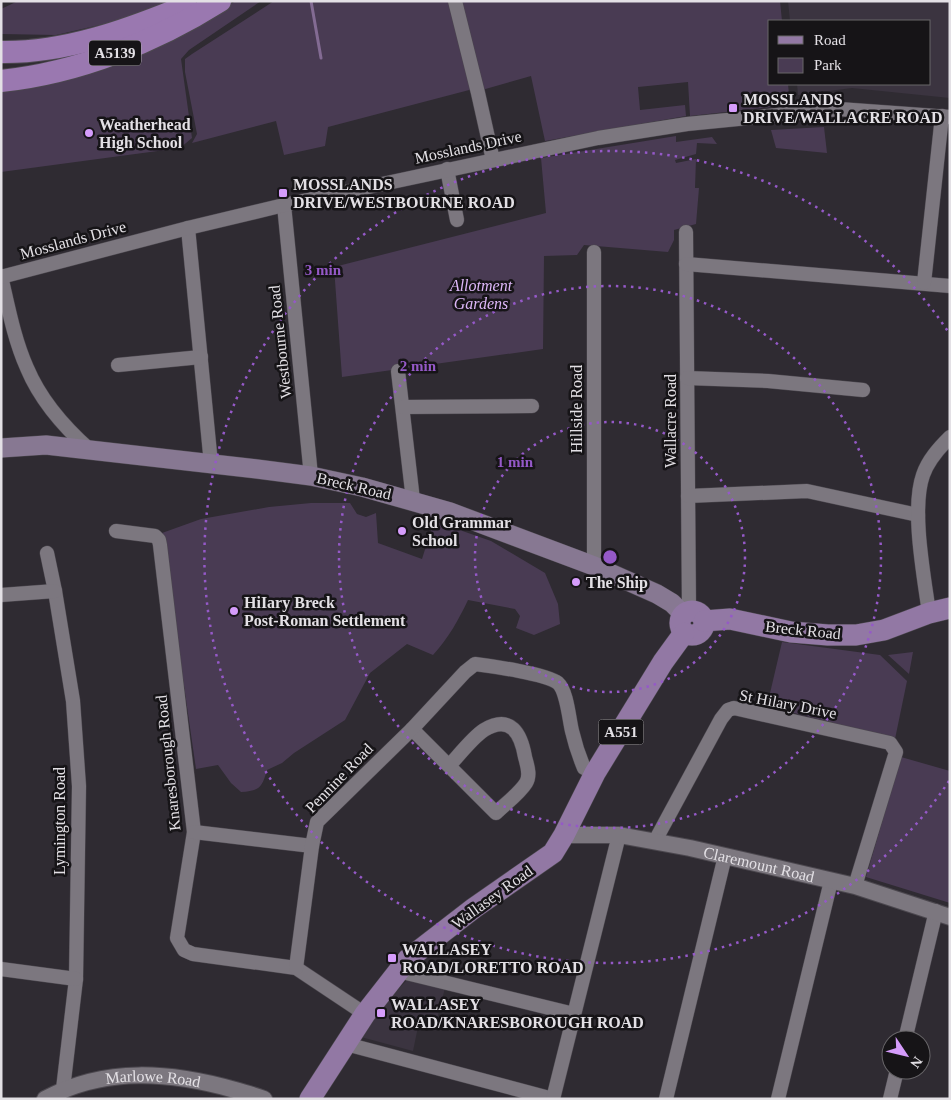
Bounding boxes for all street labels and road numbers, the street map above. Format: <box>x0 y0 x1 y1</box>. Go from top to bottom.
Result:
road number: A5139 <box>89 40 141 66</box>
street label: Mosslands Drive <box>413 127 523 167</box>
street label: Mosslands Drive <box>18 218 128 262</box>
street label: Westbourne Road <box>266 285 294 399</box>
street label: Hillside Road <box>568 365 585 453</box>
street label: Wallacre Road <box>662 374 679 468</box>
street label: Breck Road <box>315 469 393 503</box>
street label: Breck Road <box>764 618 842 642</box>
street label: St Hilary Drive <box>738 686 838 723</box>
street label: Knaresborough Road <box>152 694 185 832</box>
road number: A551 <box>598 720 644 744</box>
street label: Pennine Road <box>302 740 376 816</box>
street label: Lymington Road <box>51 767 69 875</box>
street label: Claremount Road <box>702 843 816 885</box>
street label: Wallasey Road <box>448 862 536 933</box>
street label: Marlowe Road <box>104 1067 202 1090</box>

